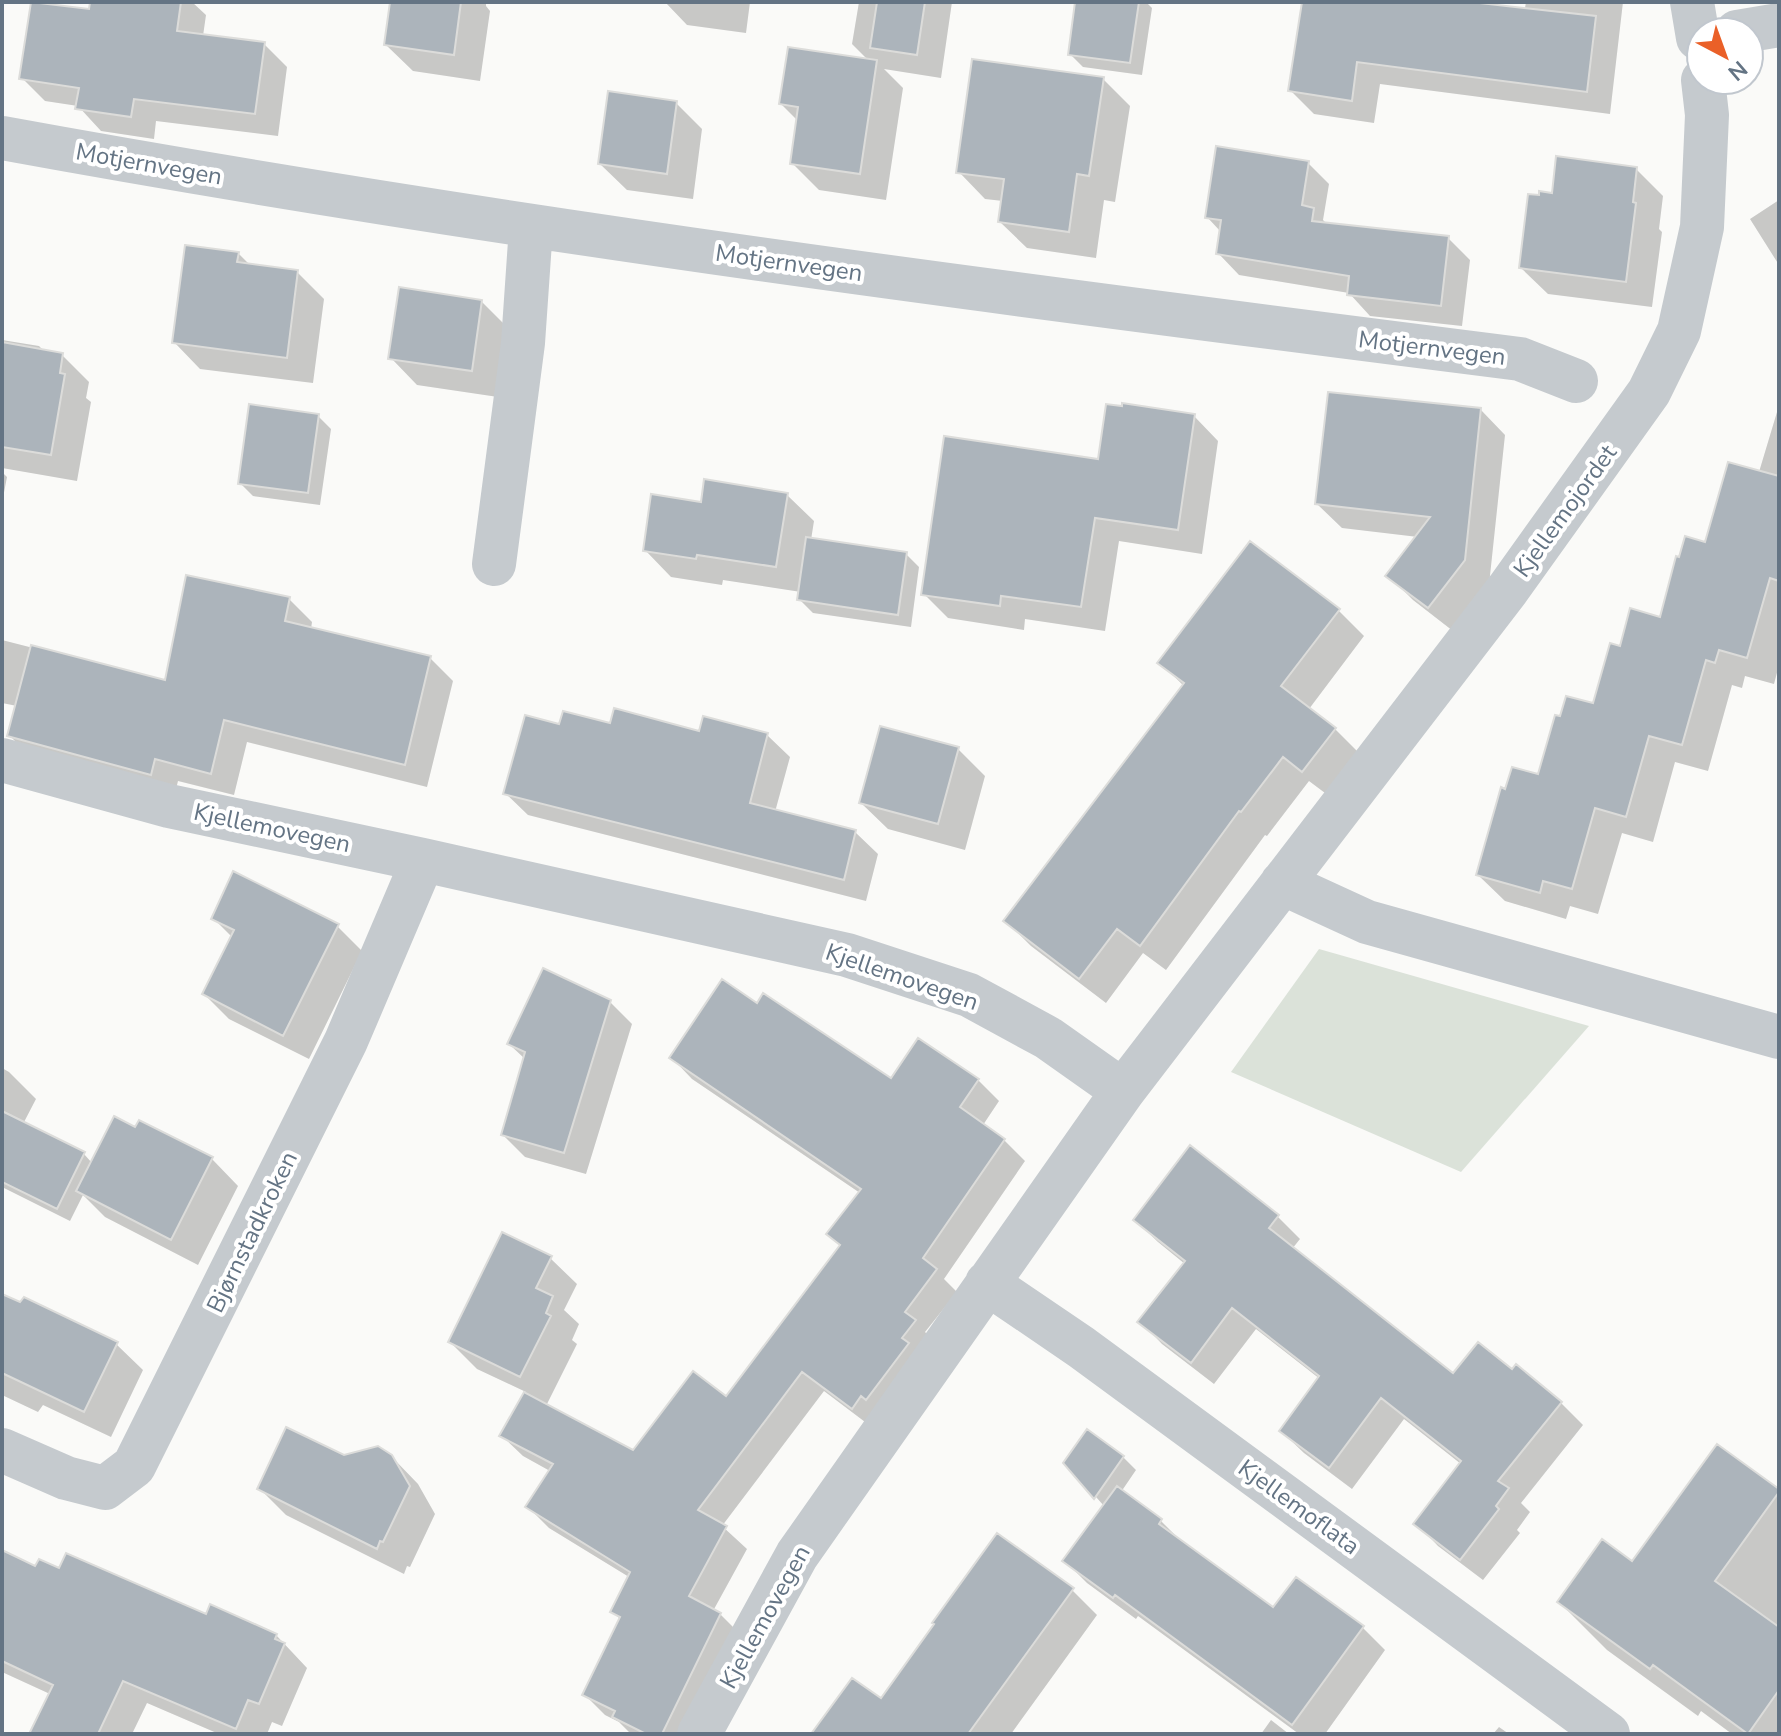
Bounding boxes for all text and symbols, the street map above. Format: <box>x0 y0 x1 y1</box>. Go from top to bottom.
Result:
north arrow <box>1685 16 1765 96</box>
text: N <box>1721 54 1754 87</box>
street label: Motjernvegen <box>73 135 225 193</box>
street label: Motjernvegen <box>713 237 865 289</box>
street label: Motjernvegen <box>1357 323 1507 373</box>
street label: Kjellemojordet <box>1506 438 1624 584</box>
street label: Kjellemovegen <box>191 796 353 860</box>
street label: Kjellemovegen <box>821 936 983 1018</box>
street label: Bjørnstadkroken <box>199 1146 305 1318</box>
street label: Kjellemoflata <box>1232 1452 1366 1562</box>
street label: Kjellemovegen <box>712 1540 818 1694</box>

